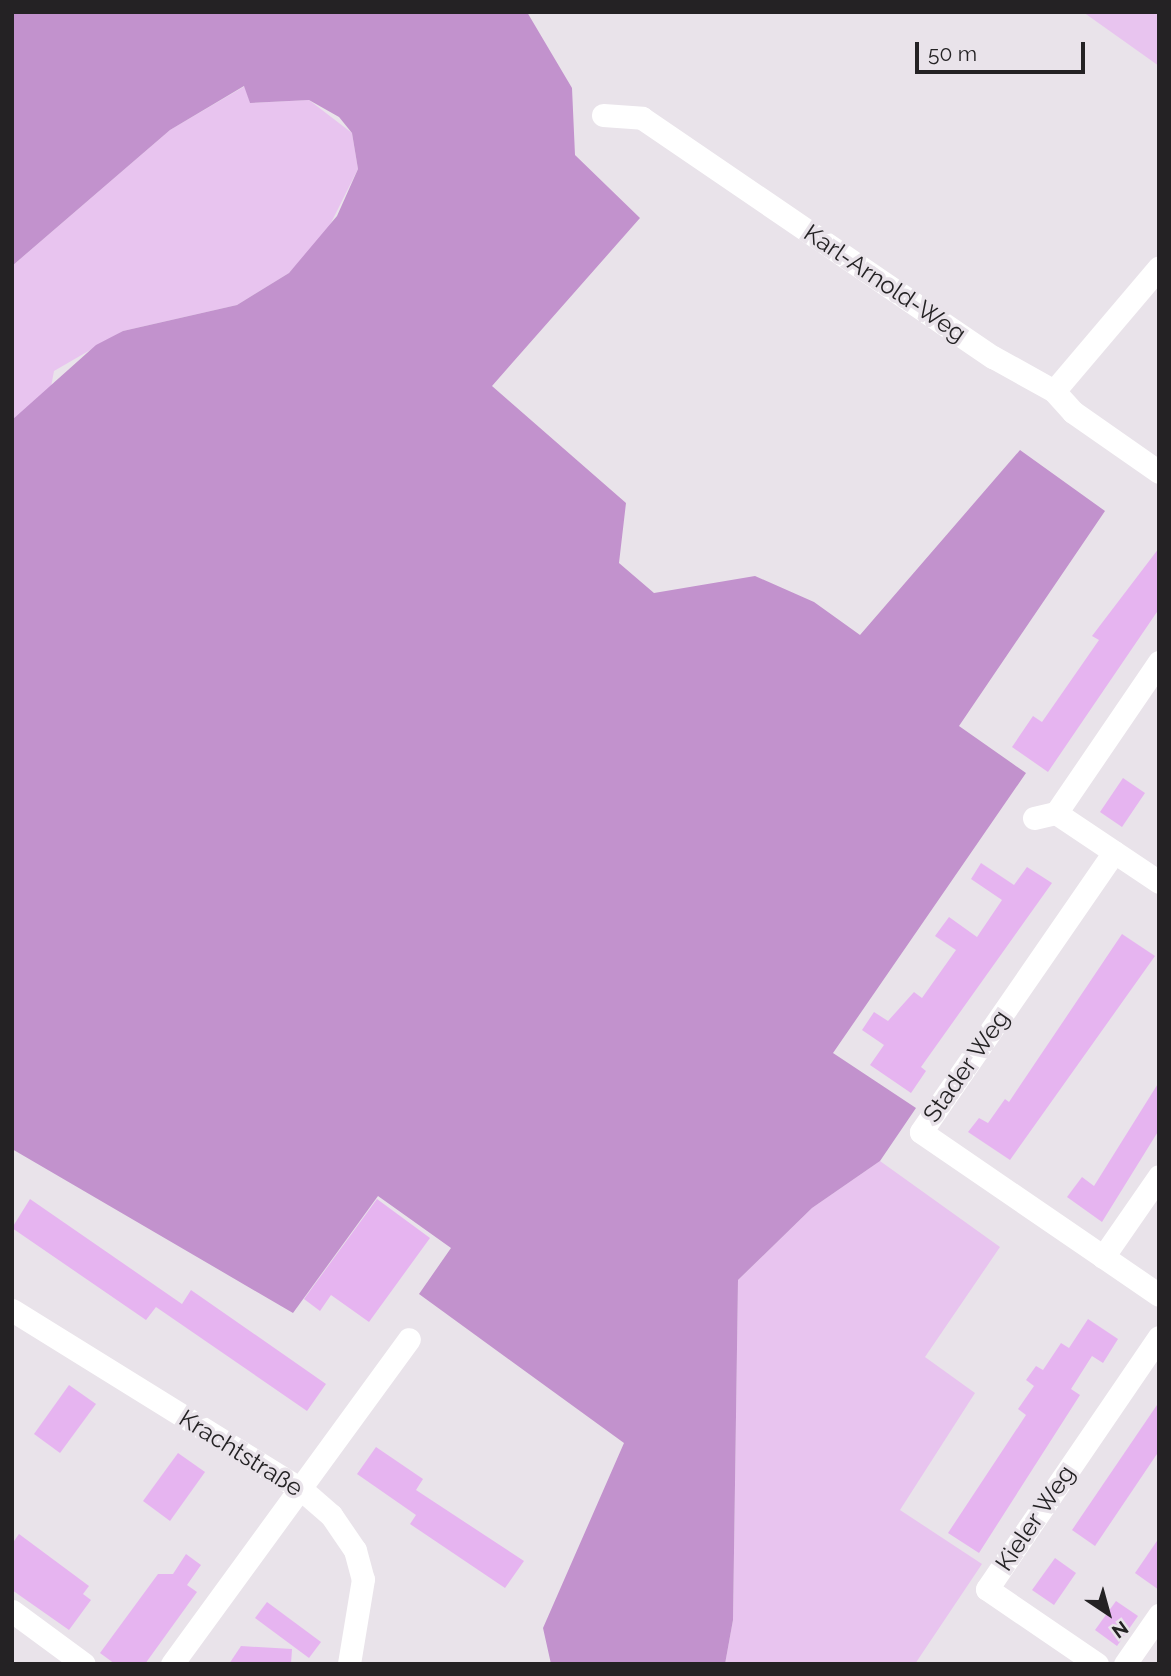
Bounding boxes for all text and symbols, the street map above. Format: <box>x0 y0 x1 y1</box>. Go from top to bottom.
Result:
scale bar <box>919 28 1089 72</box>
text: 50 m <box>928 41 977 66</box>
street label: Karl-Arnold-Weg <box>799 218 971 348</box>
street label: Stader Weg <box>917 1004 1015 1128</box>
street label: Krachtstraße <box>174 1404 308 1502</box>
street label: Kieler Weg <box>989 1459 1081 1577</box>
north arrow <box>1073 1578 1143 1648</box>
text: N <box>1108 1617 1133 1643</box>

